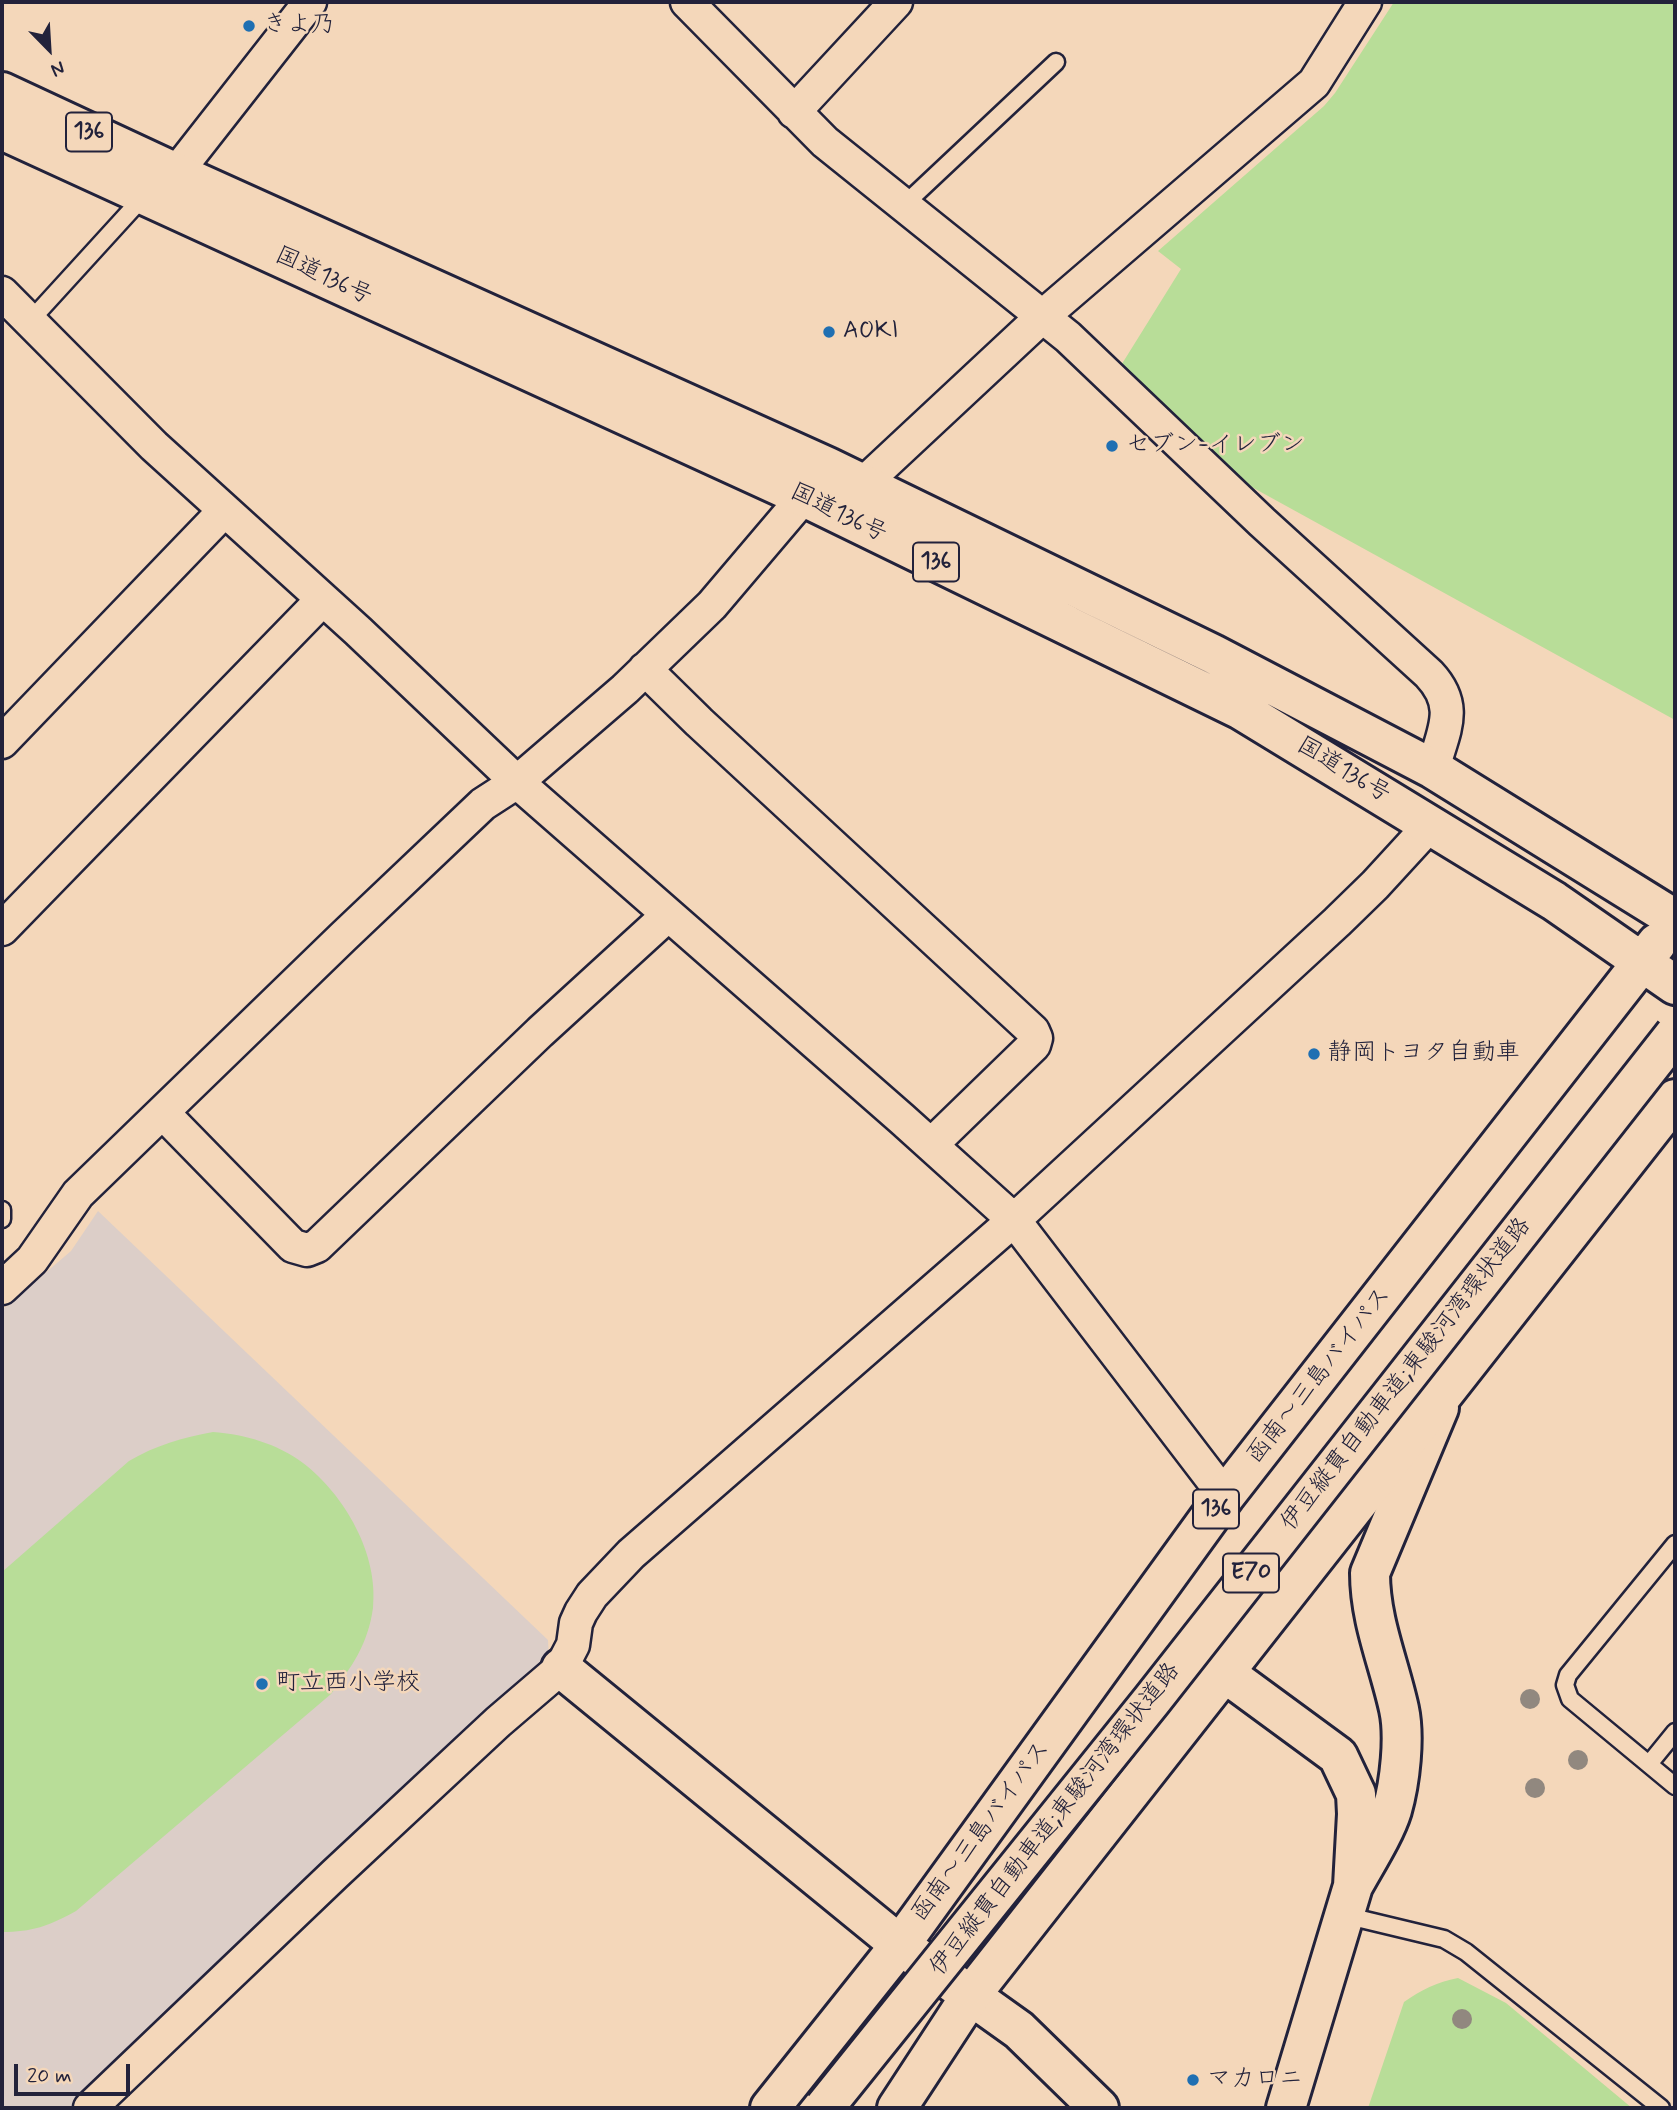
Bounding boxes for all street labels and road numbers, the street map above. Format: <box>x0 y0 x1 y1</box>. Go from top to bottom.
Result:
road number: 136 <box>66 113 112 152</box>
street label: 国道136号 <box>270 242 376 312</box>
street label: 国道136号 <box>785 478 891 550</box>
road number: 136 <box>913 542 959 582</box>
street label: 国道136号 <box>1291 732 1395 810</box>
street label: 伊豆縦貫自動車道;東駿河湾環状道路 <box>1276 1213 1538 1537</box>
street label: 函南～三島バイパス <box>1242 1282 1398 1470</box>
road number: 136 <box>1193 1490 1239 1528</box>
road number: E70 <box>1223 1554 1279 1592</box>
street label: 伊豆縦貫自動車道;東駿河湾環状道路 <box>925 1658 1187 1982</box>
street label: 函南～三島バイパス <box>907 1736 1057 1928</box>

